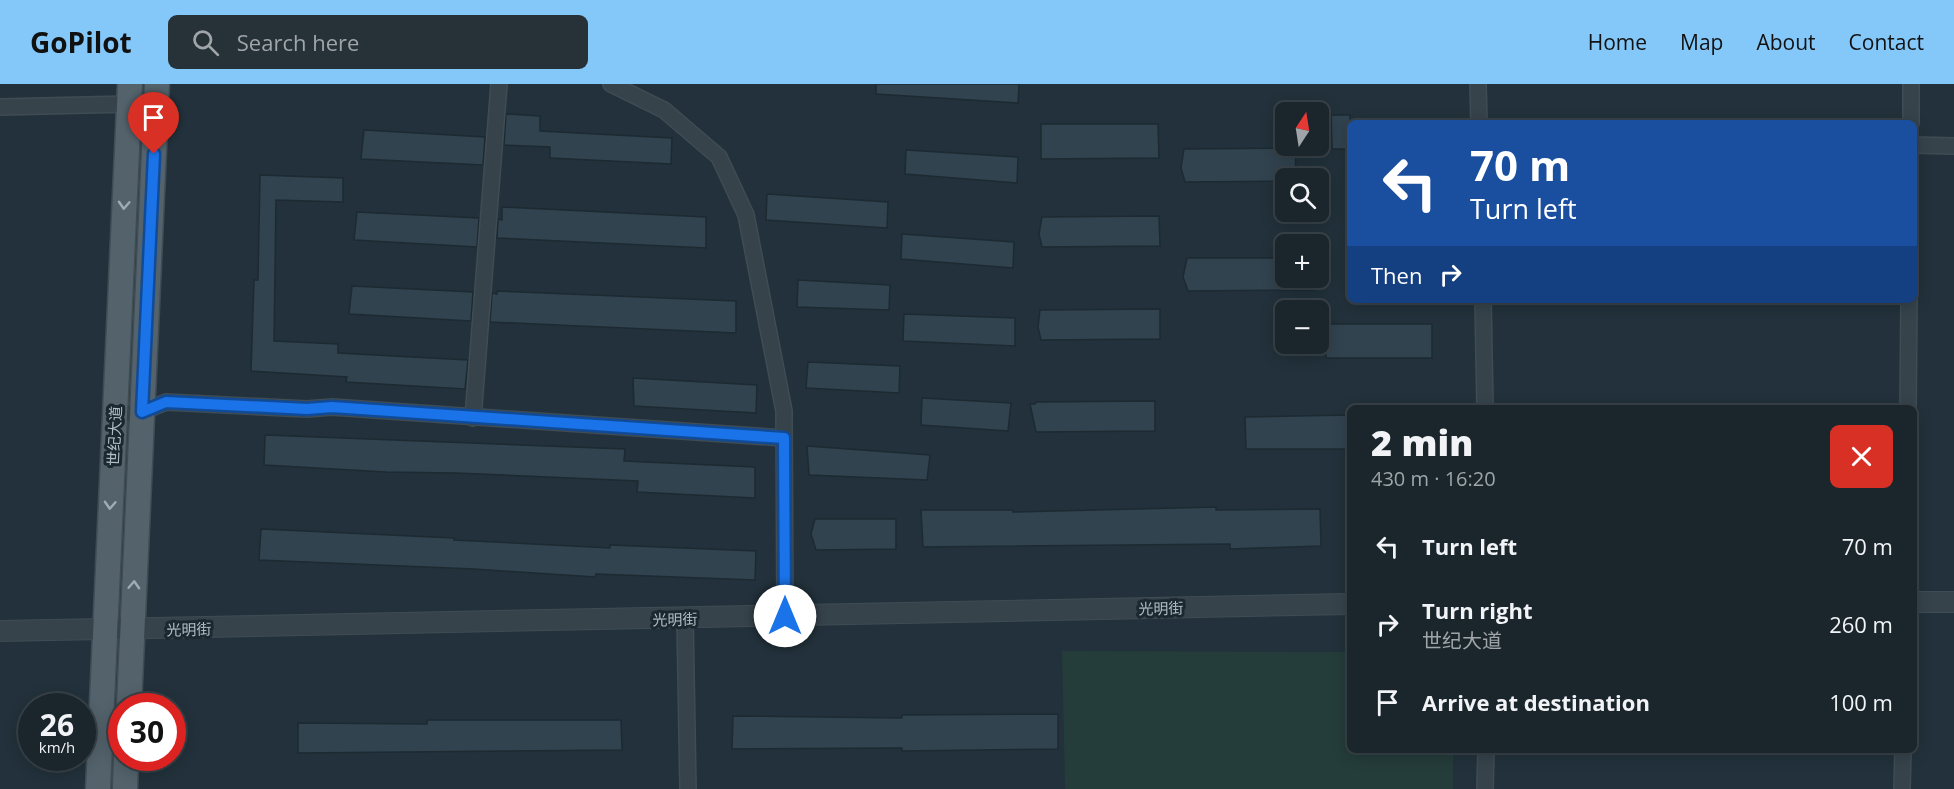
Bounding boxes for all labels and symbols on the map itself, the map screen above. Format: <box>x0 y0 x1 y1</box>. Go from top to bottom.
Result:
pin <box>128 92 179 154</box>
north arrow <box>1275 102 1329 156</box>
one-way arrow <box>118 201 131 210</box>
street label: 世纪大道 <box>102 406 126 466</box>
one-way arrow <box>104 501 117 510</box>
one-way arrow <box>127 581 140 590</box>
position arrow <box>753 584 817 648</box>
street label: 光明街 <box>1138 598 1184 618</box>
street label: 光明街 <box>652 609 698 629</box>
street label: 光明街 <box>166 619 212 639</box>
speed limit sign: 30 <box>108 693 186 771</box>

